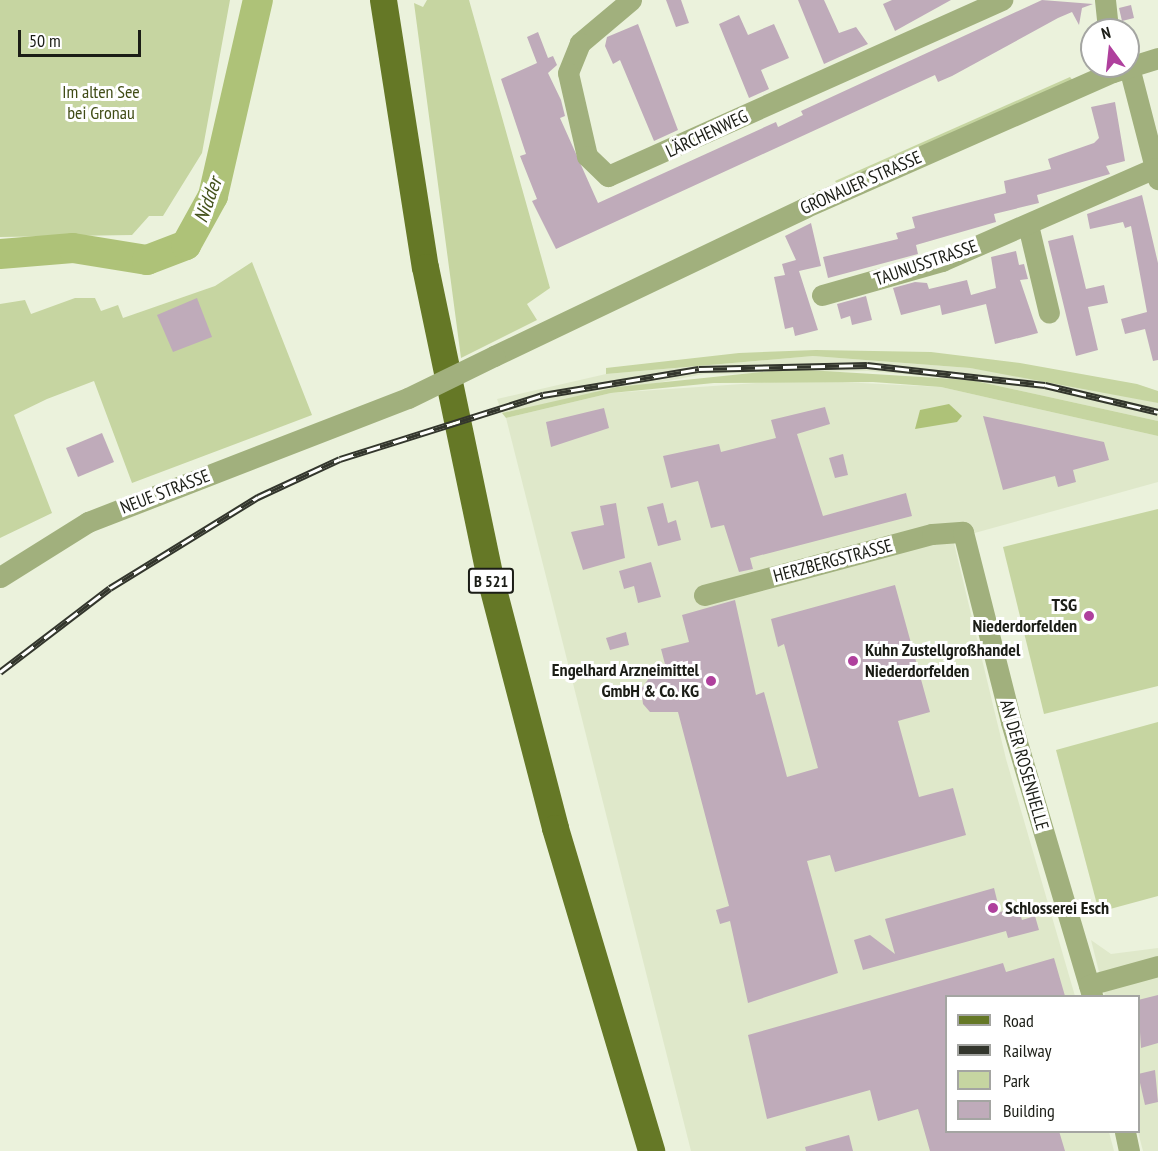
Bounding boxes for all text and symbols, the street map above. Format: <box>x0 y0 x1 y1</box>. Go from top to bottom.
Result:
scale bar <box>21 18 144 56</box>
north arrow <box>1080 18 1140 78</box>
text: N <box>1099 22 1113 43</box>
text: 50 m <box>29 29 61 52</box>
park label: Im alten See bei Gronau <box>62 82 140 124</box>
street label: LÄRCHENWEG <box>662 106 752 162</box>
street label: GRONAUER STRASSE <box>797 147 925 219</box>
water label: Nidder <box>189 174 227 226</box>
street label: TAUNUSSTRASSE <box>872 235 980 291</box>
street label: NEUE STRASSE <box>117 465 213 519</box>
street label: HERZBERGSTRASSE <box>771 535 895 587</box>
road number: B 521 <box>467 568 515 594</box>
place label: TSG Niederdorfelden <box>973 595 1077 638</box>
marker: TSG Niederdorfelden <box>1082 609 1096 623</box>
place label: Kuhn Zustellgroßhandel Niederdorfelden <box>865 640 1020 682</box>
marker: Kuhn Zustellgroßhandel Niederdorfelden <box>846 654 860 668</box>
place label: Engelhard Arzneimittel GmbH & Co. KG <box>551 660 699 702</box>
marker: Engelhard Arzneimittel GmbH & Co. KG <box>704 674 718 688</box>
street label: AN DER ROSENHELLE <box>995 697 1053 833</box>
place label: Schlosserei Esch <box>1005 897 1109 919</box>
marker: Schlosserei Esch <box>986 901 1000 915</box>
legend <box>945 995 1140 1133</box>
text: Road <box>1003 1009 1034 1032</box>
text: Railway <box>1003 1039 1052 1062</box>
text: Park <box>1003 1069 1030 1092</box>
text: Building <box>1003 1099 1055 1122</box>

